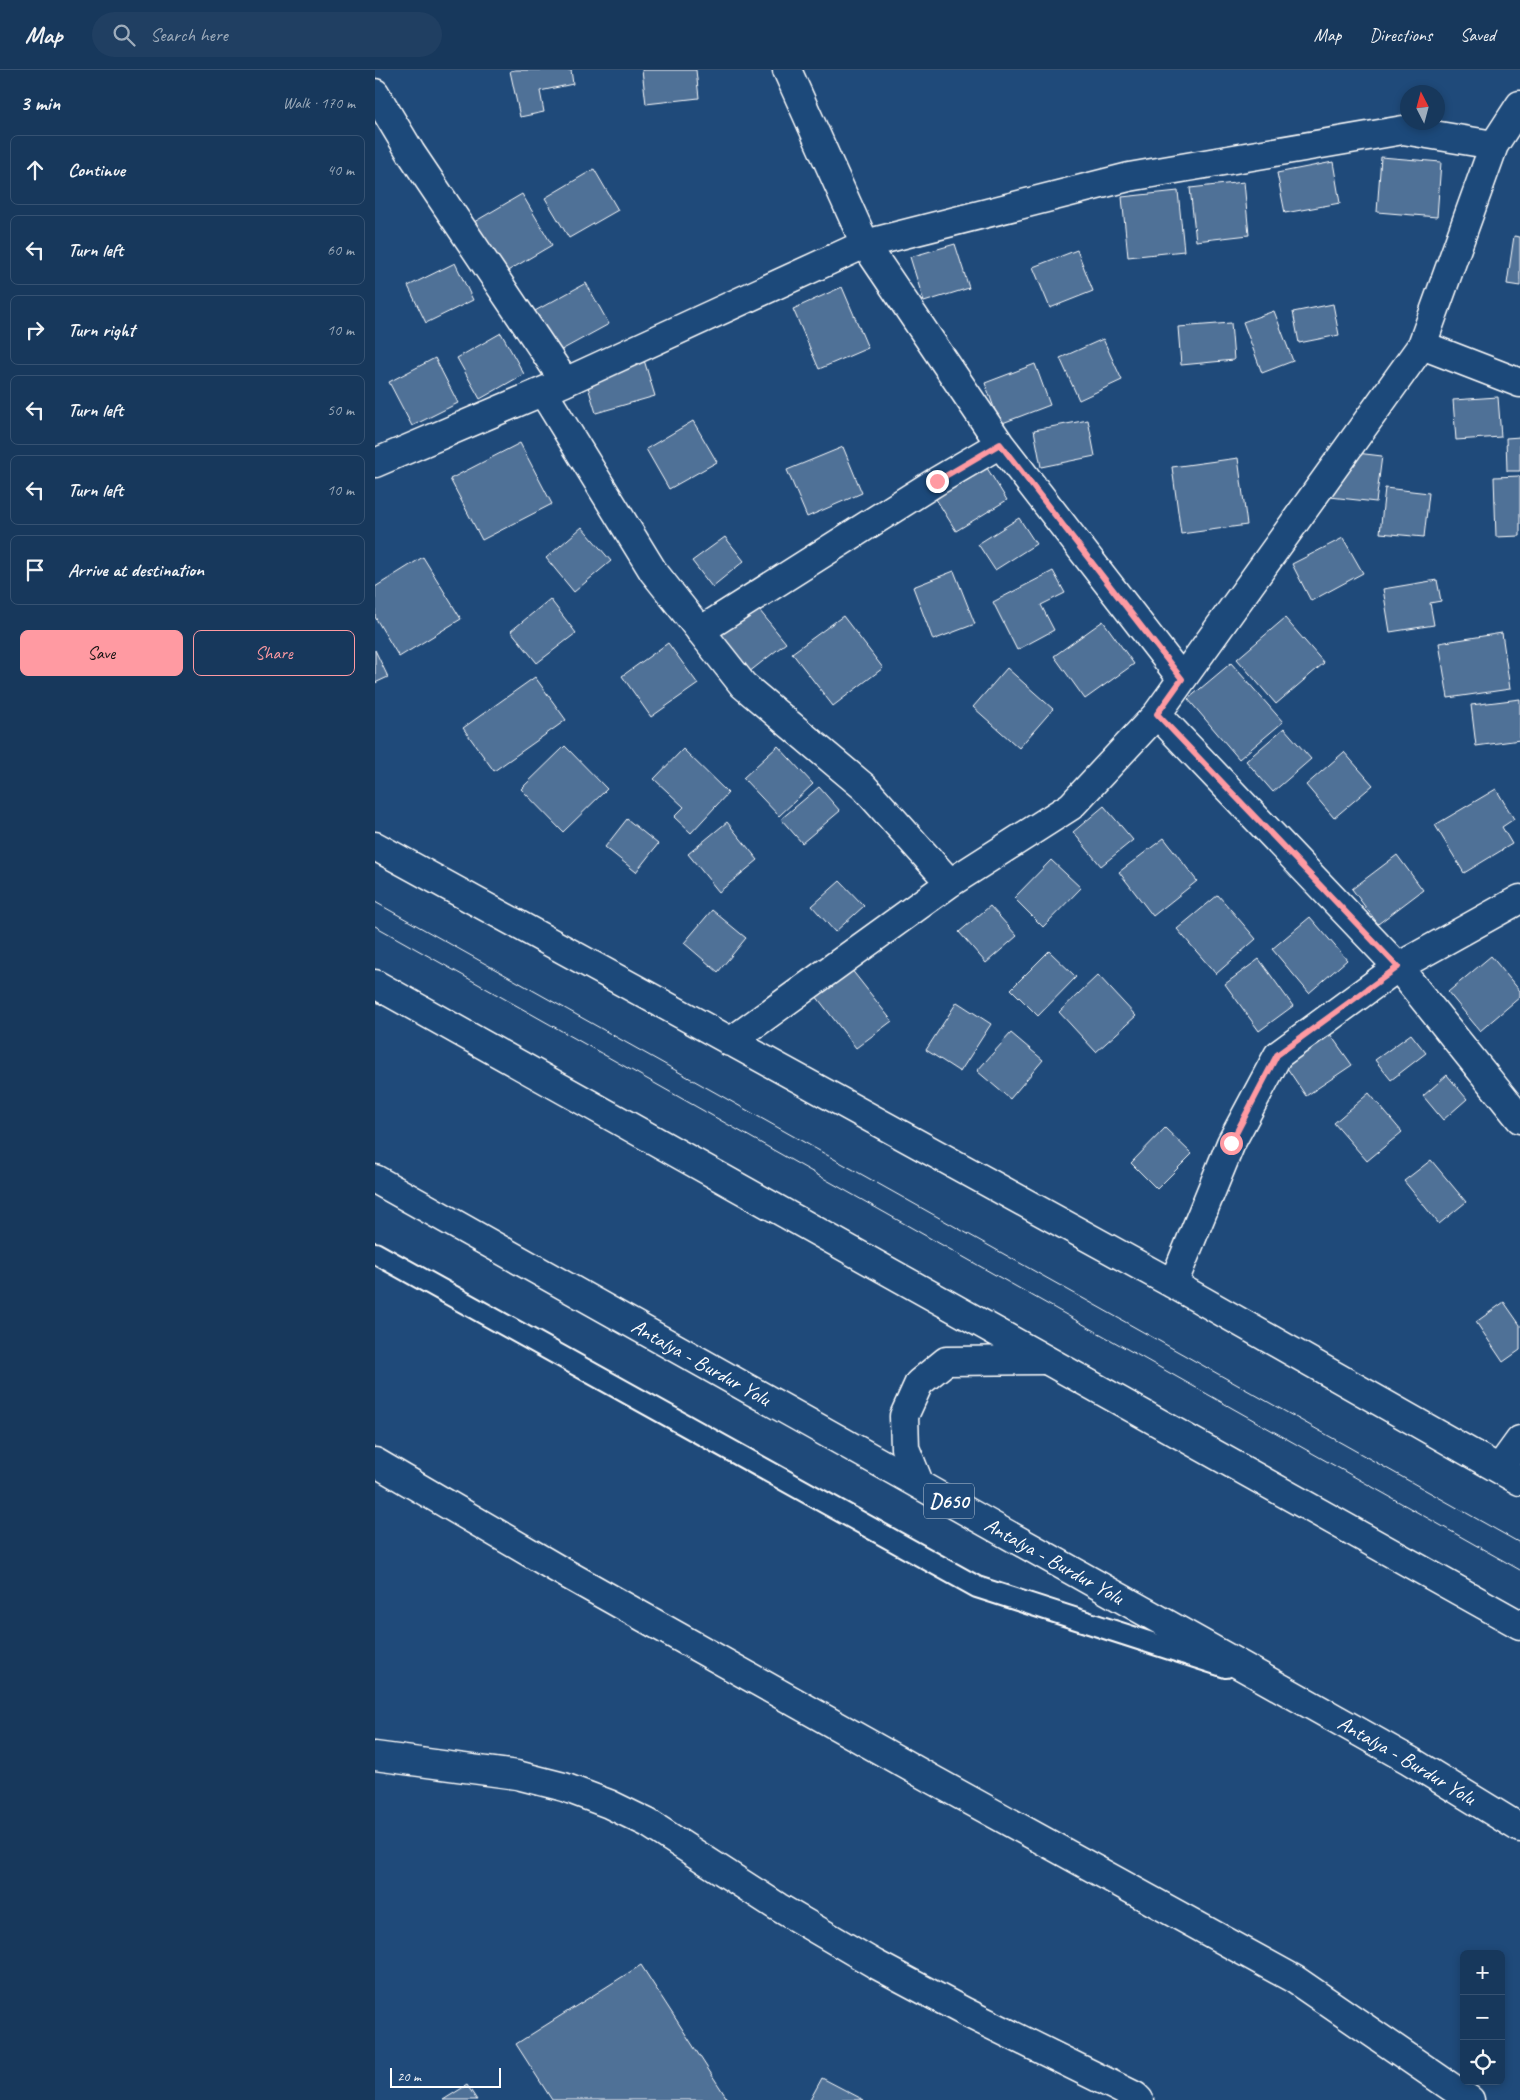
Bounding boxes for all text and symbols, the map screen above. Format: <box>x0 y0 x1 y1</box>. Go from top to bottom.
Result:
search box <box>92 12 442 57</box>
text: Map <box>25 20 62 50</box>
icon: search <box>110 21 138 49</box>
text: Search here <box>150 23 228 47</box>
text: Map <box>1314 24 1341 46</box>
text: Directions <box>1369 24 1432 46</box>
text: Saved <box>1460 24 1495 46</box>
north arrow <box>1400 85 1445 130</box>
text: 3 min <box>20 90 60 116</box>
text: Walk · 170 m <box>283 93 355 113</box>
icon: ahead <box>21 156 49 184</box>
text: Continue <box>68 158 125 182</box>
text: 40 m <box>327 160 354 180</box>
icon: left <box>21 236 49 264</box>
text: Turn left <box>68 238 123 262</box>
text: 60 m <box>327 240 354 260</box>
icon: right <box>21 316 49 344</box>
text: Turn right <box>68 318 135 342</box>
text: 10 m <box>327 320 354 340</box>
icon: left <box>21 396 49 424</box>
text: Turn left <box>68 398 123 422</box>
text: 50 m <box>327 400 354 420</box>
route end <box>926 470 949 493</box>
icon: left <box>21 476 49 504</box>
text: Turn left <box>68 478 123 502</box>
text: 10 m <box>327 480 354 500</box>
icon: arrive <box>21 556 49 584</box>
text: Arrive at destination <box>68 558 204 582</box>
button: Save <box>20 630 183 676</box>
button: Share <box>193 630 355 676</box>
route start <box>1220 1132 1243 1155</box>
street label: Antalya - Burdur Yolu <box>627 1313 776 1412</box>
road number: D650 <box>924 1484 974 1518</box>
street label: Antalya - Burdur Yolu <box>980 1511 1129 1611</box>
street label: Antalya - Burdur Yolu <box>1333 1710 1481 1811</box>
map controls <box>1460 1950 1505 2085</box>
button: + <box>1460 1950 1505 1995</box>
button: − <box>1460 1995 1505 2040</box>
button: locate <box>1460 2040 1505 2085</box>
scale bar <box>390 2065 501 2088</box>
text: 20 m <box>397 2068 421 2085</box>

